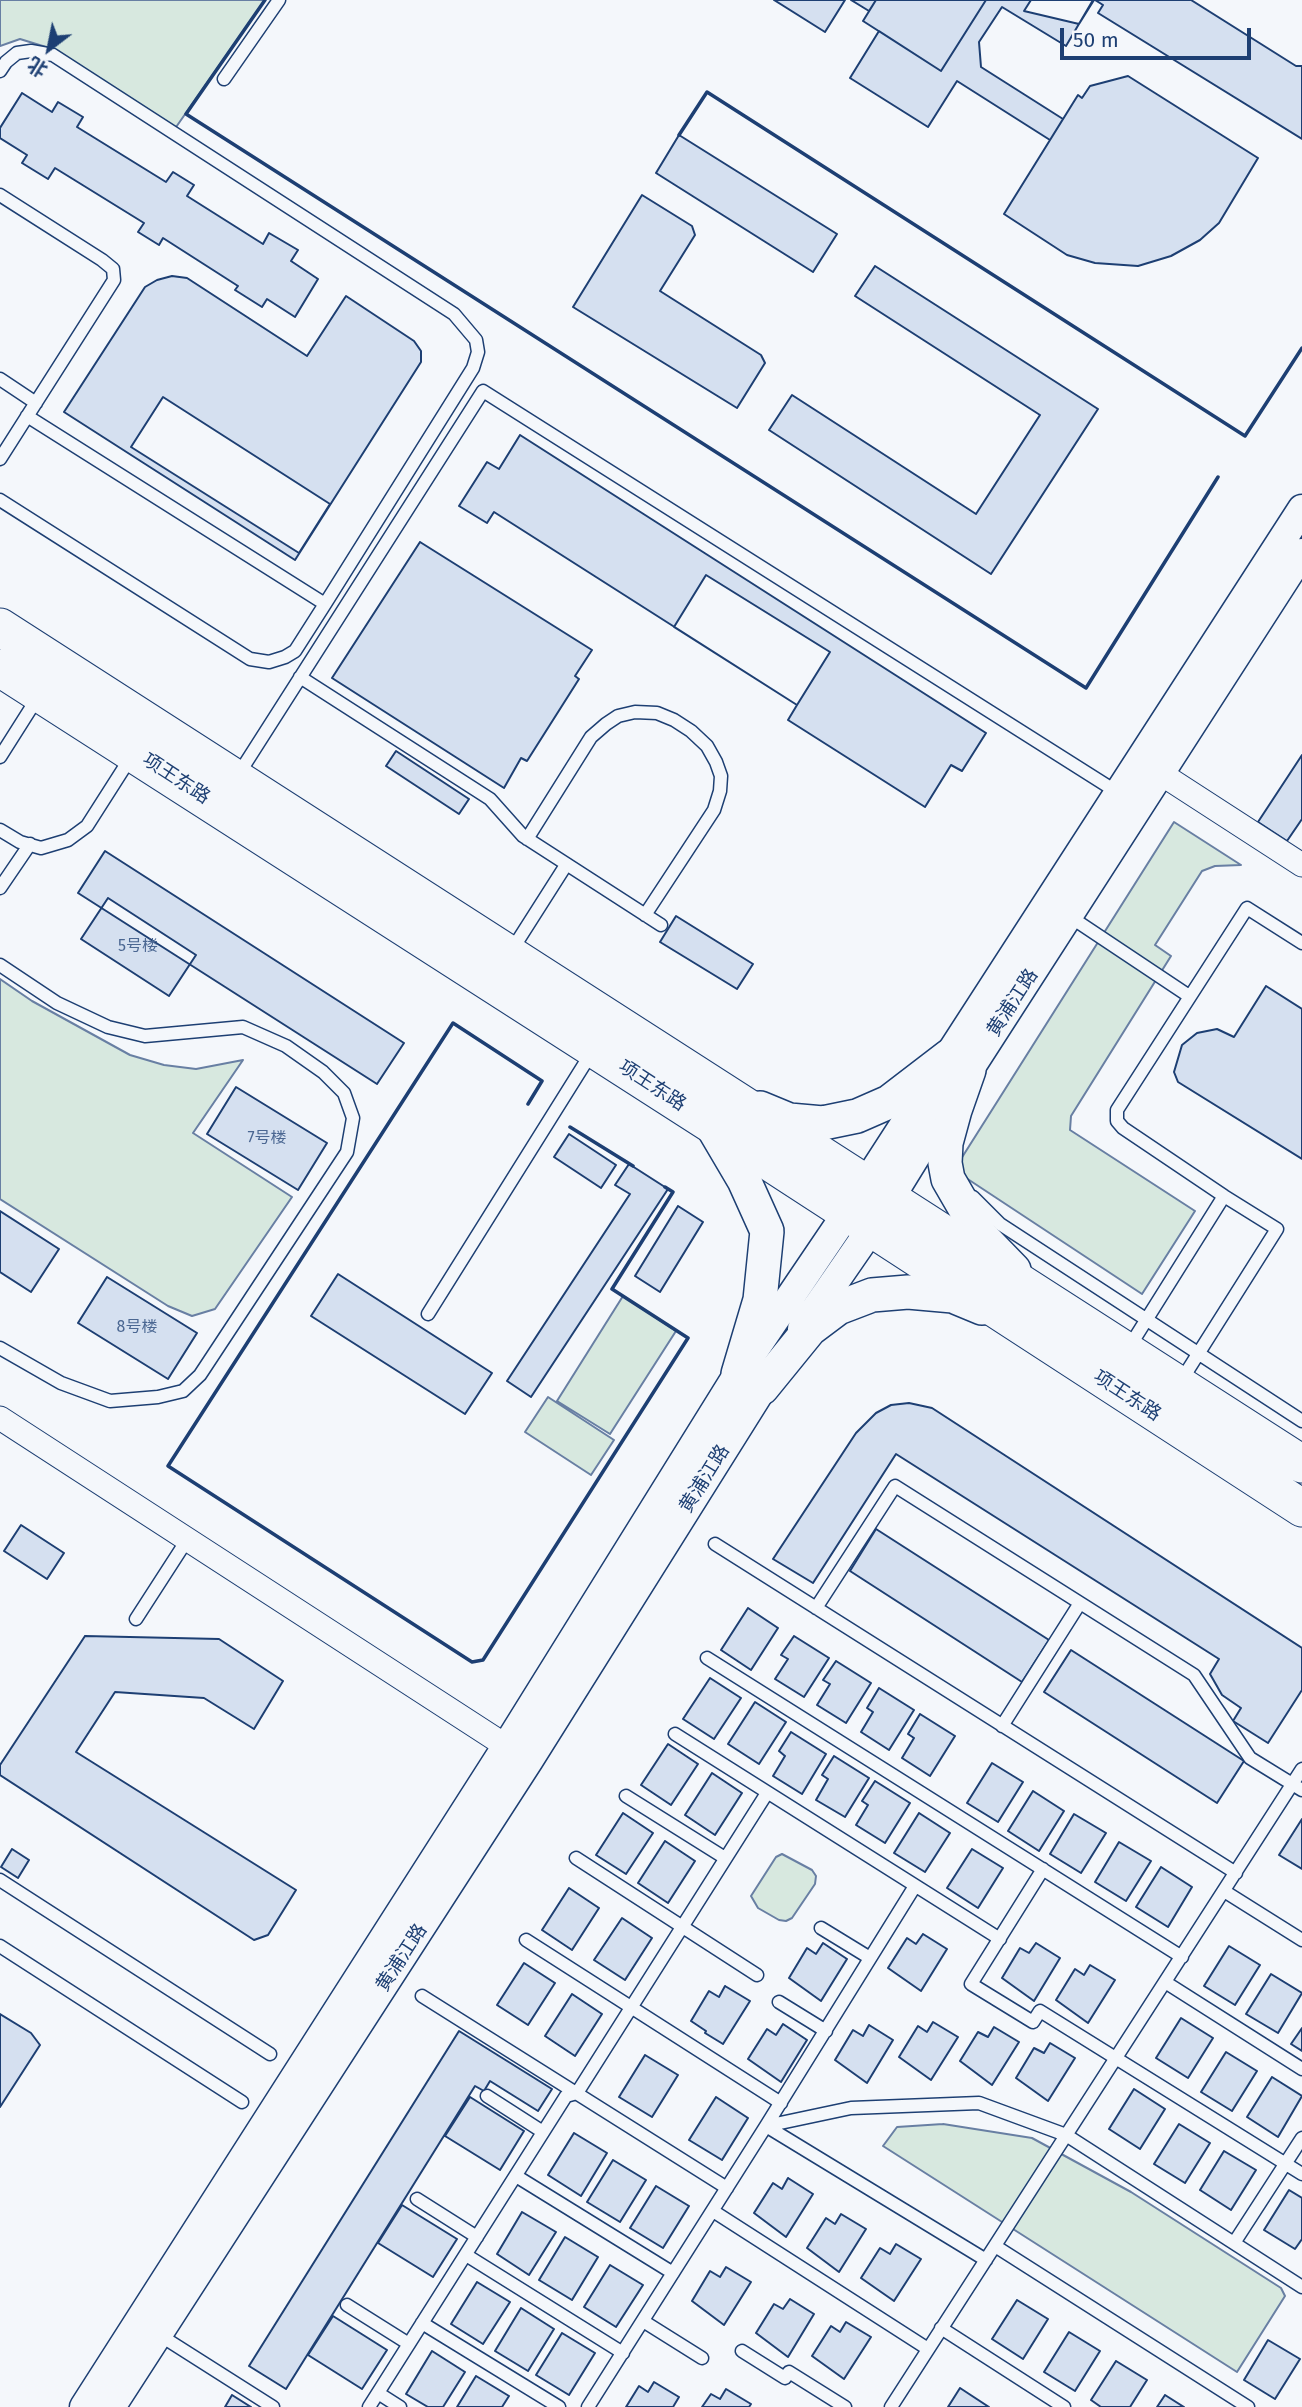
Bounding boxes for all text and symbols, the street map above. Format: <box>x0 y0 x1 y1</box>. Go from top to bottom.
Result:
north arrow <box>14 14 84 84</box>
scale bar <box>1064 14 1255 58</box>
text: 50 m <box>1073 27 1119 53</box>
text: 北 <box>23 52 52 82</box>
street label: 项王东路 <box>138 749 214 809</box>
house number: 5号楼 <box>118 937 158 957</box>
street label: 黄浦江路 <box>983 965 1043 1041</box>
street label: 项王东路 <box>614 1056 690 1116</box>
house number: 7号楼 <box>247 1129 287 1149</box>
house number: 8号楼 <box>117 1318 157 1338</box>
street label: 项王东路 <box>1089 1366 1165 1426</box>
street label: 黄浦江路 <box>675 1441 735 1517</box>
street label: 黄浦江路 <box>372 1920 432 1996</box>

